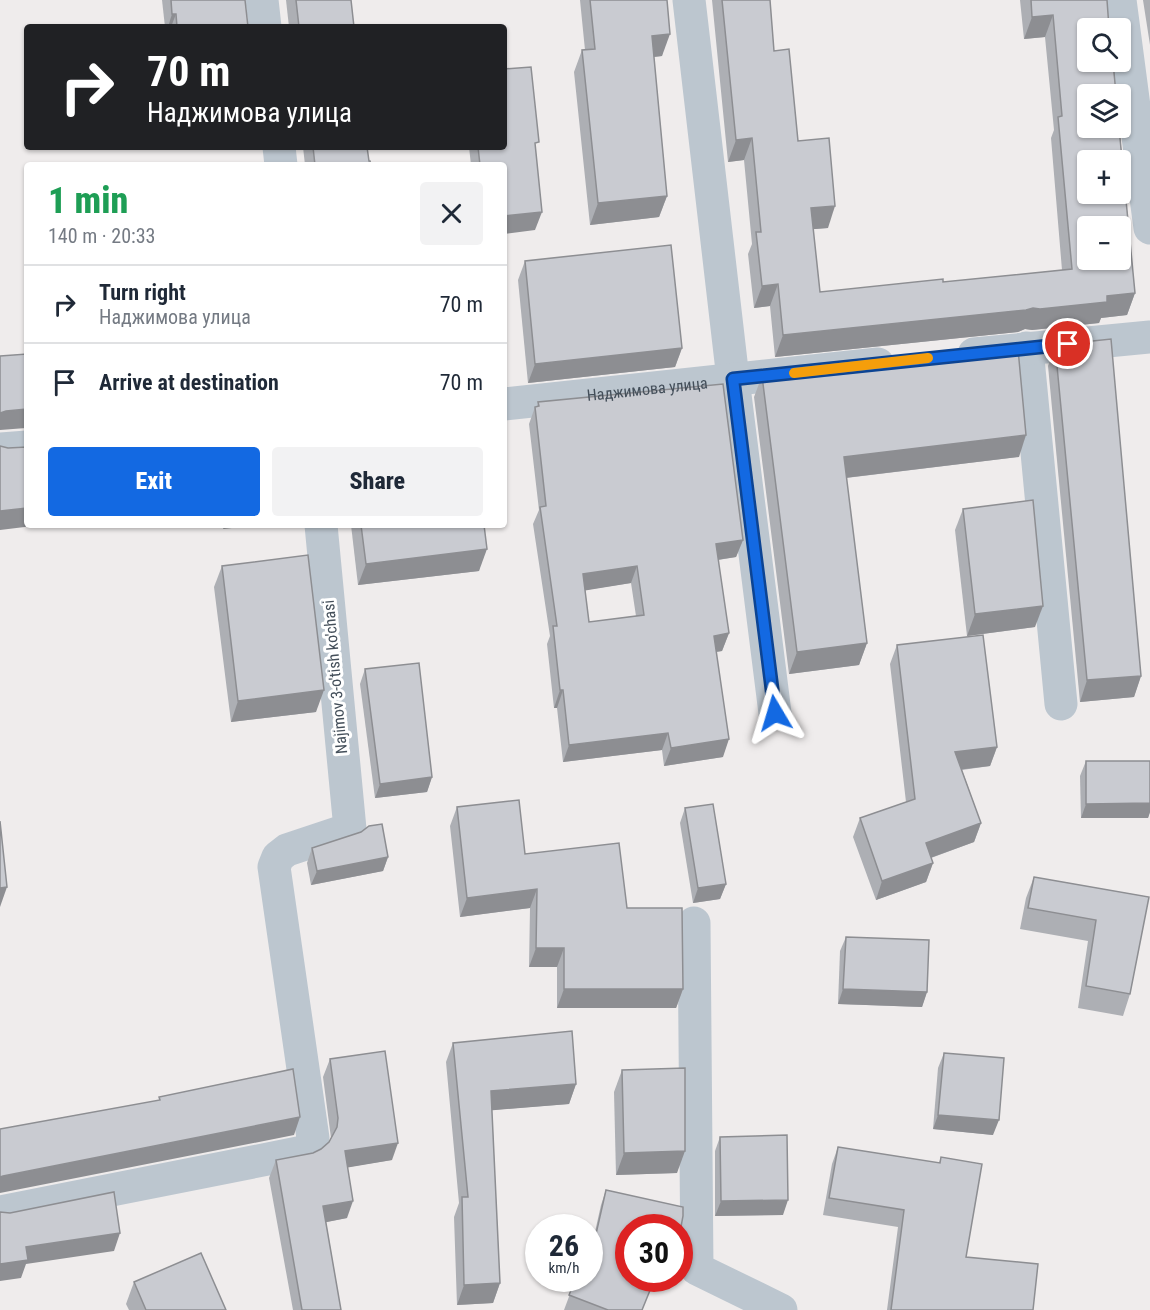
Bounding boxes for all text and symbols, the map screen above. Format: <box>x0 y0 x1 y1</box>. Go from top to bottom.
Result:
map controls <box>1077 18 1131 270</box>
button: search <box>1077 18 1131 72</box>
text: 70 m <box>147 47 230 96</box>
icon: right <box>48 48 126 126</box>
button: layers <box>1077 84 1131 138</box>
text: Наджимова улица <box>147 97 352 129</box>
button: + <box>1077 150 1131 204</box>
text: 1 min <box>48 180 128 222</box>
button: close <box>420 182 483 245</box>
button: − <box>1077 216 1131 270</box>
text: 140 m · 20:33 <box>48 224 155 248</box>
text: Turn right <box>99 280 186 305</box>
icon: right <box>48 288 81 321</box>
text: 70 m <box>440 292 483 317</box>
text: Наджимова улица <box>99 305 251 329</box>
pin <box>1042 318 1093 369</box>
icon: arrive <box>1051 327 1084 360</box>
icon: arrive <box>48 366 81 399</box>
text: Arrive at destination <box>99 370 279 395</box>
text: 70 m <box>440 370 483 395</box>
street label: Наджимова улица <box>586 373 709 405</box>
button: Exit <box>48 447 260 516</box>
button: Share <box>272 447 483 516</box>
street label: Najimov 3-o'tish ko'chasi <box>319 599 351 755</box>
position arrow <box>743 681 807 745</box>
speed limit sign: 30 <box>615 1214 693 1292</box>
text: 26 <box>549 1228 579 1263</box>
text: km/h <box>549 1259 579 1277</box>

